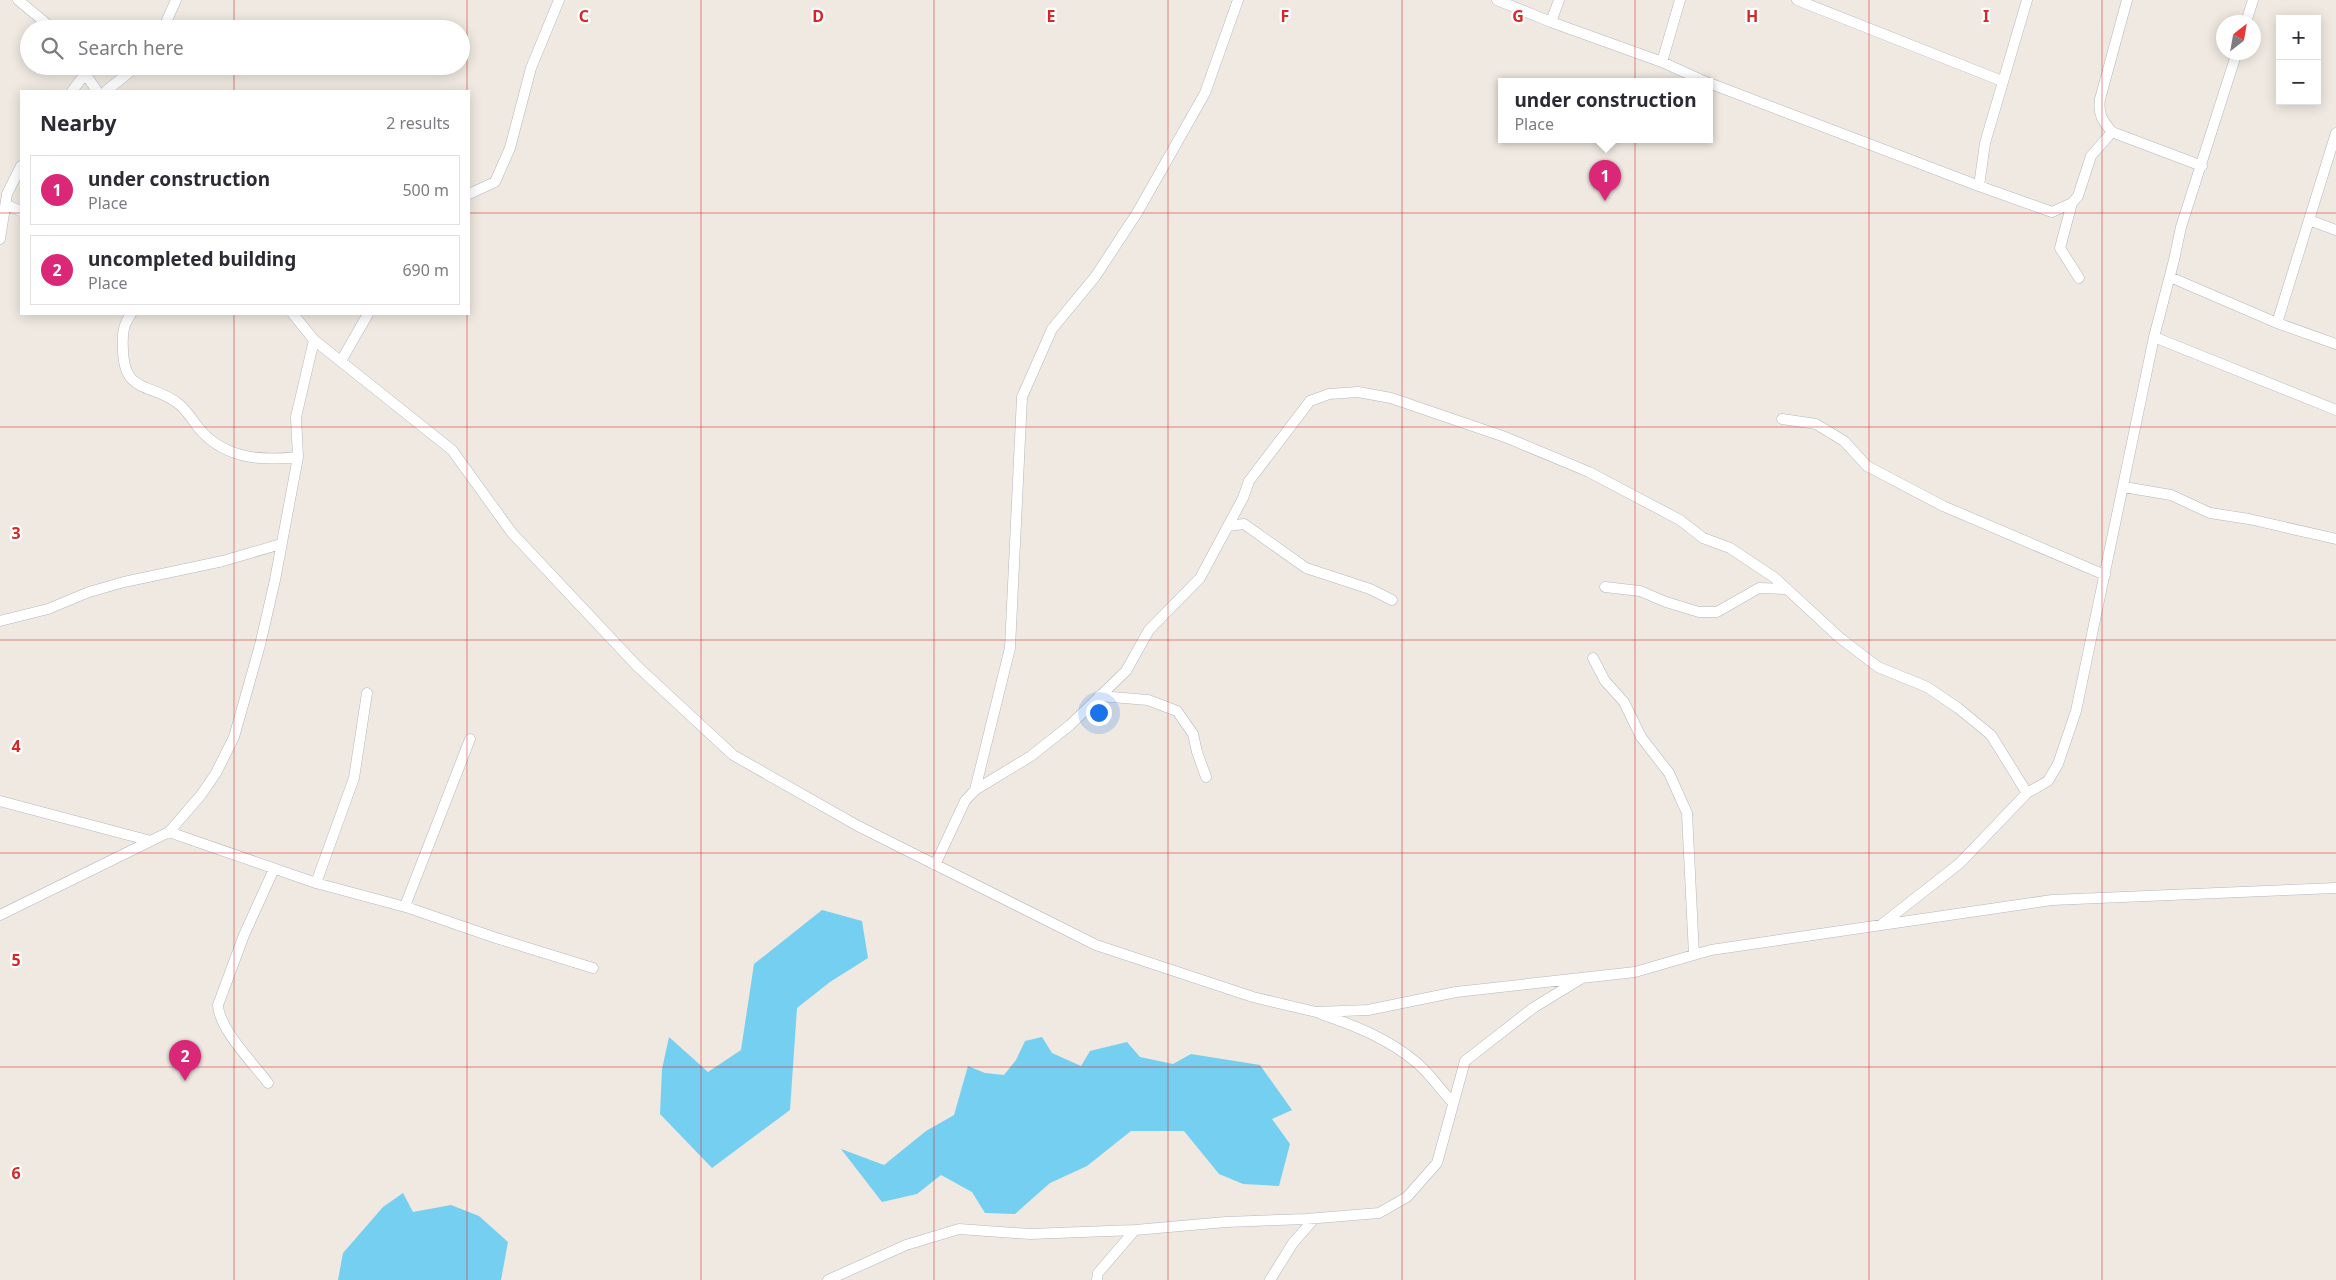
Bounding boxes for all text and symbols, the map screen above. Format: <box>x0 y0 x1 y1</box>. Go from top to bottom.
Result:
text: C <box>579 5 589 27</box>
text: D <box>812 5 824 27</box>
text: E <box>1047 5 1056 27</box>
text: F <box>1281 5 1289 27</box>
text: G <box>1512 5 1524 27</box>
text: H <box>1746 5 1758 27</box>
text: I <box>1983 5 1989 27</box>
north arrow <box>2216 15 2261 60</box>
map controls <box>2276 15 2321 105</box>
button: + <box>2276 15 2321 60</box>
search box <box>20 20 470 75</box>
icon: search <box>38 34 66 62</box>
text: Search here <box>78 35 184 61</box>
button: − <box>2276 60 2321 105</box>
popup <box>1498 78 1713 143</box>
text: under construction <box>1514 87 1697 113</box>
text: Nearby <box>40 109 116 137</box>
text: 2 results <box>386 112 450 134</box>
text: Place <box>1514 113 1554 135</box>
pin: 1 <box>1589 160 1621 201</box>
text: under construction <box>88 166 270 192</box>
text: 1 <box>52 179 62 201</box>
text: 500 m <box>402 179 449 201</box>
text: Place <box>88 192 128 214</box>
text: uncompleted building <box>88 246 296 272</box>
text: 2 <box>52 259 62 281</box>
text: 690 m <box>402 259 449 281</box>
text: Place <box>88 272 128 294</box>
text: 3 <box>11 522 21 544</box>
your location <box>1086 700 1112 726</box>
text: 4 <box>11 735 21 757</box>
text: 5 <box>11 949 21 971</box>
pin: 2 <box>169 1040 201 1081</box>
text: 6 <box>11 1162 21 1184</box>

